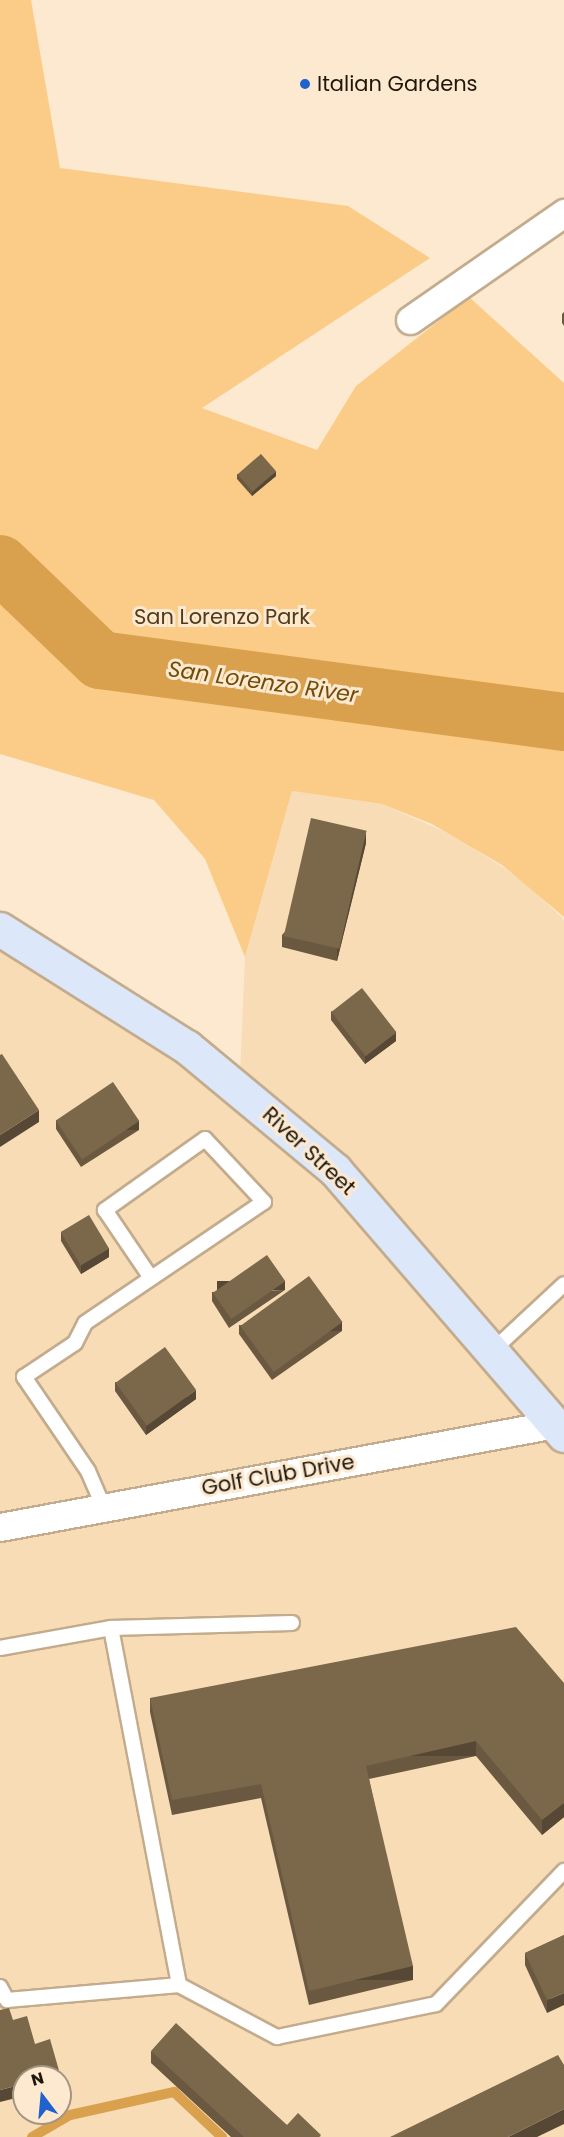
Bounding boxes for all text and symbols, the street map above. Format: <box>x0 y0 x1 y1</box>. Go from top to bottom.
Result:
place label: Italian Gardens <box>317 71 478 97</box>
marker: Italian Gardens <box>298 77 312 91</box>
park label: San Lorenzo Park <box>134 604 310 630</box>
water label: San Lorenzo River <box>166 656 360 708</box>
street label: River Street <box>257 1102 361 1200</box>
street label: Golf Club Drive <box>200 1449 356 1501</box>
north arrow <box>12 2065 72 2125</box>
text: N <box>28 2066 46 2092</box>

